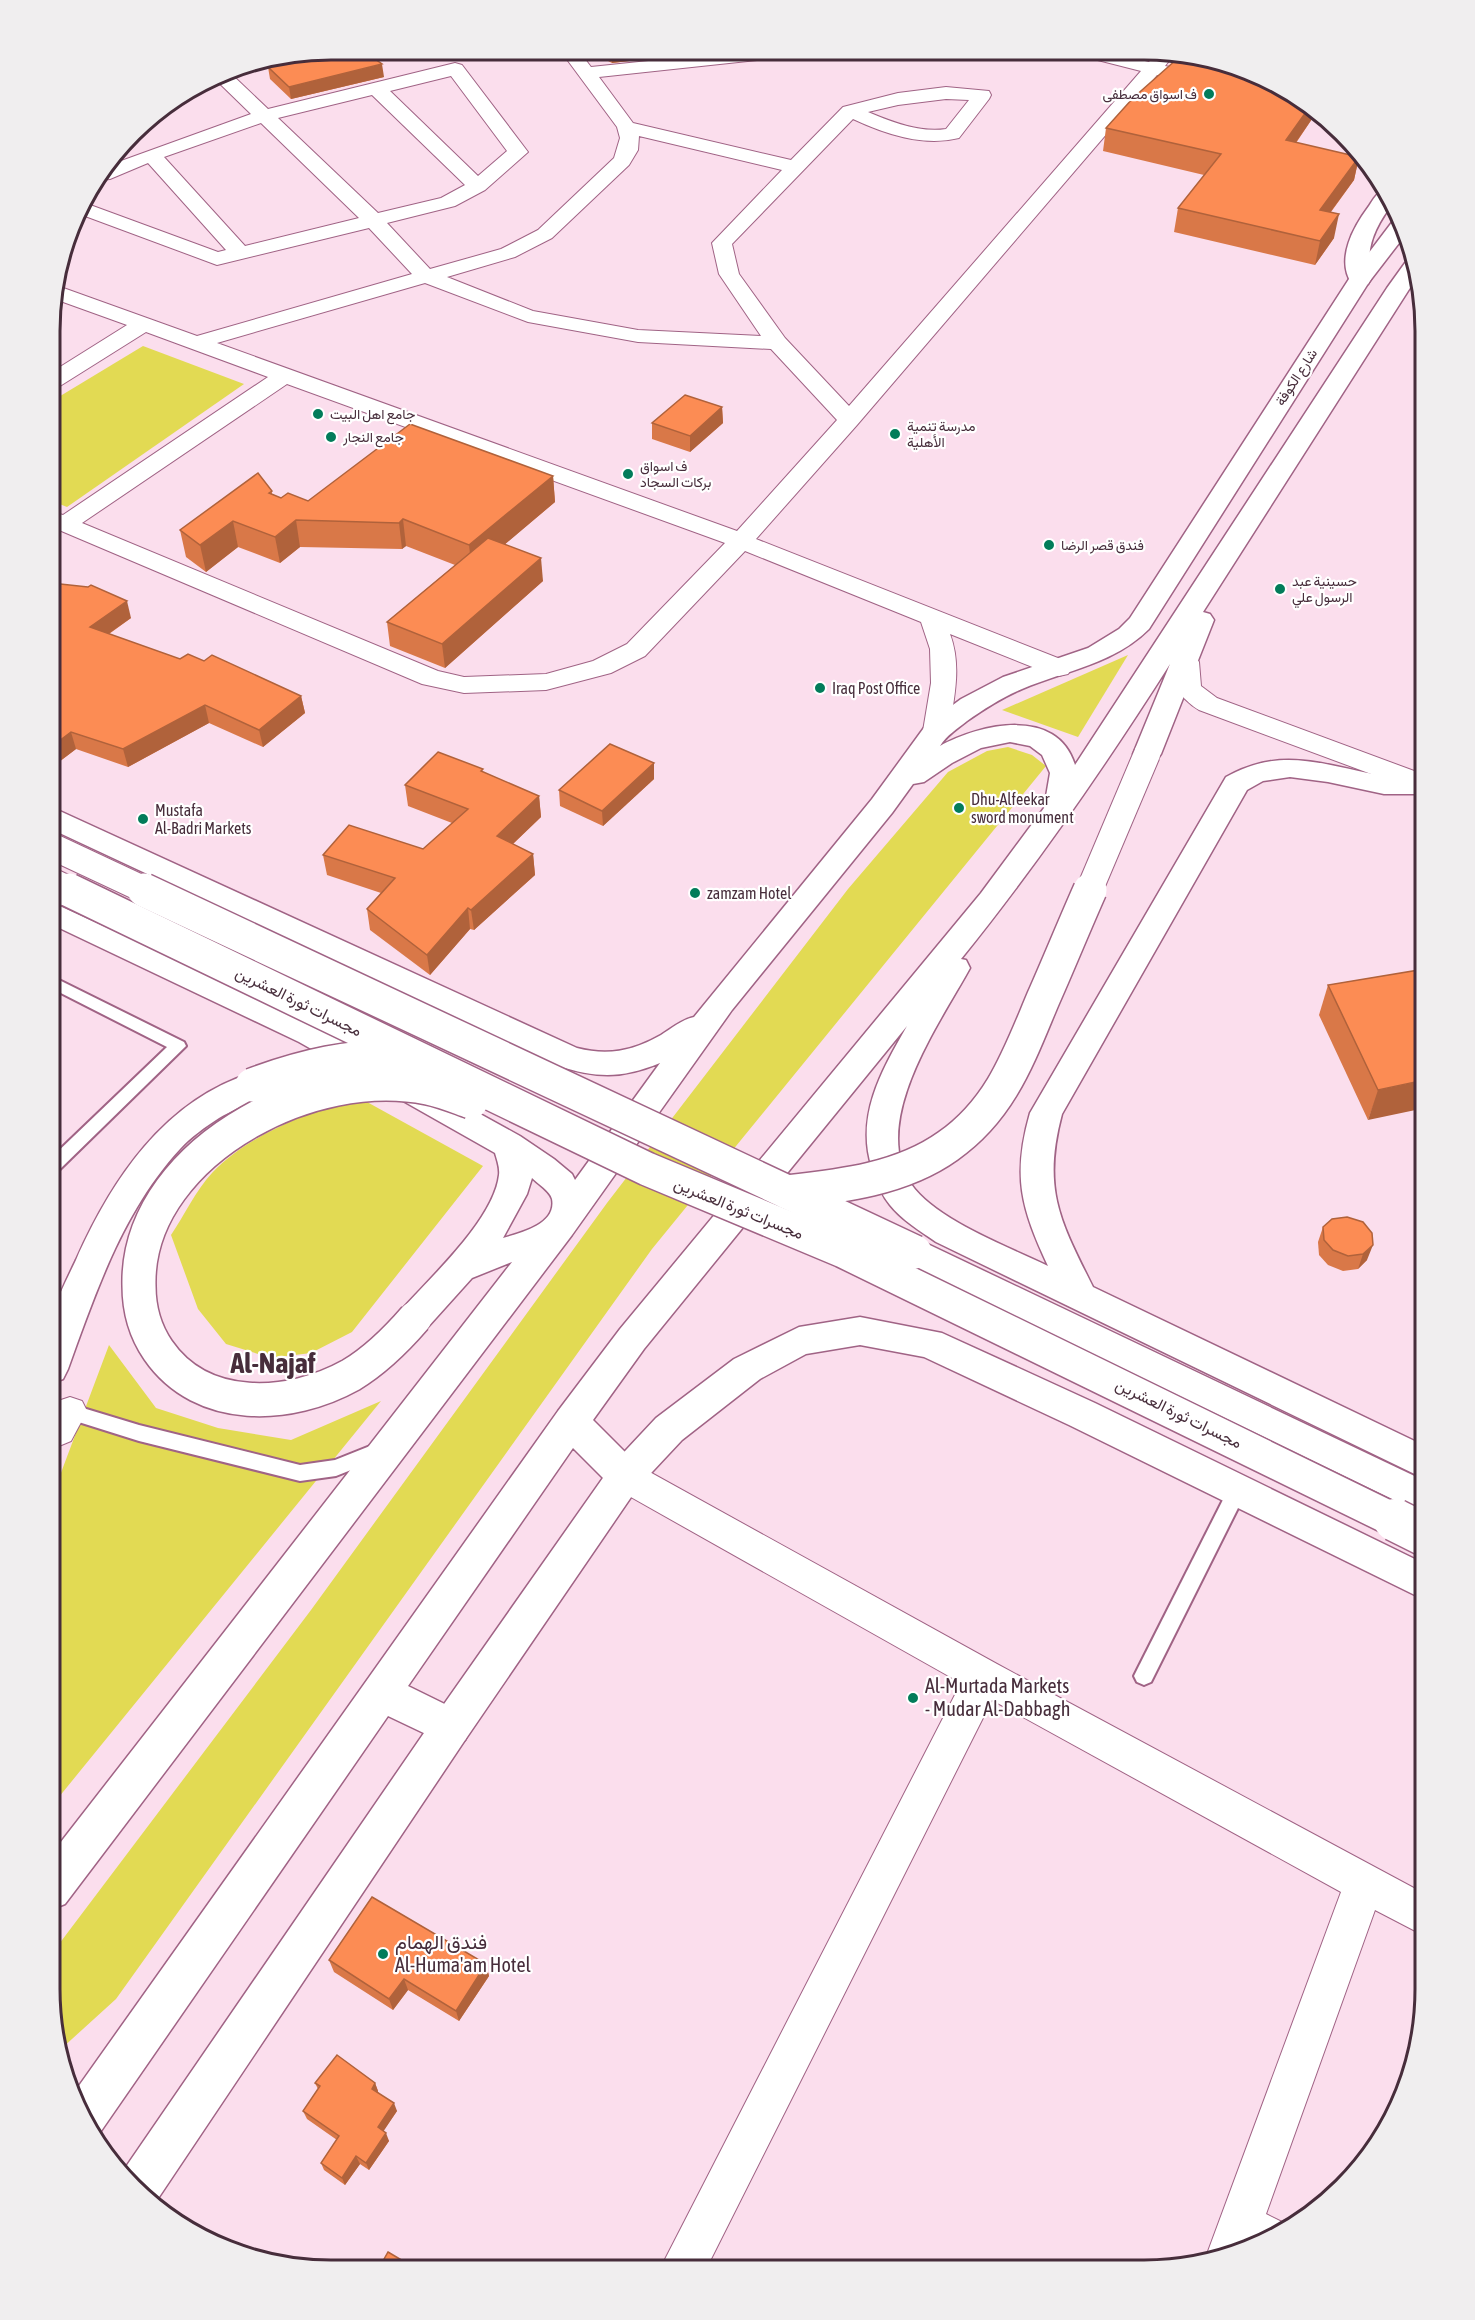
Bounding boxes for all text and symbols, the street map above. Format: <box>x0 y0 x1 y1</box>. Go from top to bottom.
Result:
place label: ف اسواق مصطفى <box>1103 86 1197 103</box>
marker: ف اسواق مصطفى <box>1202 87 1216 101</box>
street label: شارع الكوفة <box>1272 346 1323 410</box>
place label: جامع اهل البيت <box>330 406 415 425</box>
marker: جامع اهل البيت <box>311 407 325 421</box>
place label: مدرسة تنمية الأهلية <box>907 418 976 450</box>
marker: مدرسة تنمية الأهلية <box>888 427 902 441</box>
place label: جامع النجار <box>342 429 404 448</box>
marker: جامع النجار <box>324 430 338 444</box>
place label: ف اسواق بركات السجاد <box>640 458 711 491</box>
marker: ف اسواق بركات السجاد <box>621 467 635 481</box>
place label: فندق قصر الرضا <box>1061 537 1144 554</box>
marker: فندق قصر الرضا <box>1042 538 1056 552</box>
place label: حسينية عبد الرسول علي <box>1292 573 1357 609</box>
marker: حسينية عبد الرسول علي <box>1273 582 1287 596</box>
place label: Iraq Post Office <box>832 679 920 698</box>
marker: Iraq Post Office <box>813 681 827 695</box>
place label: Dhu-Alfeekar sword monument <box>971 790 1074 826</box>
place label: Mustafa Al-Badri Markets <box>155 801 252 837</box>
marker: Dhu-Alfeekar sword monument <box>952 801 966 815</box>
marker: Mustafa Al-Badri Markets <box>136 812 150 826</box>
place label: zamzam Hotel <box>707 884 792 902</box>
marker: zamzam Hotel <box>688 886 702 900</box>
street label: مجسرات ثورة العشرين <box>232 963 365 1041</box>
street label: مجسرات ثورة العشرين <box>671 1174 806 1244</box>
district label: Al-Najaf <box>230 1347 316 1379</box>
street label: مجسرات ثورة العشرين <box>1112 1375 1245 1453</box>
place label: Al-Murtada Markets - Mudar Al-Dabbagh <box>925 1674 1070 1720</box>
marker: Al-Murtada Markets - Mudar Al-Dabbagh <box>906 1691 920 1705</box>
place label: فندق الهمام Al-Huma'am Hotel <box>395 1930 531 1976</box>
marker: فندق الهمام Al-Huma'am Hotel <box>376 1947 390 1961</box>

